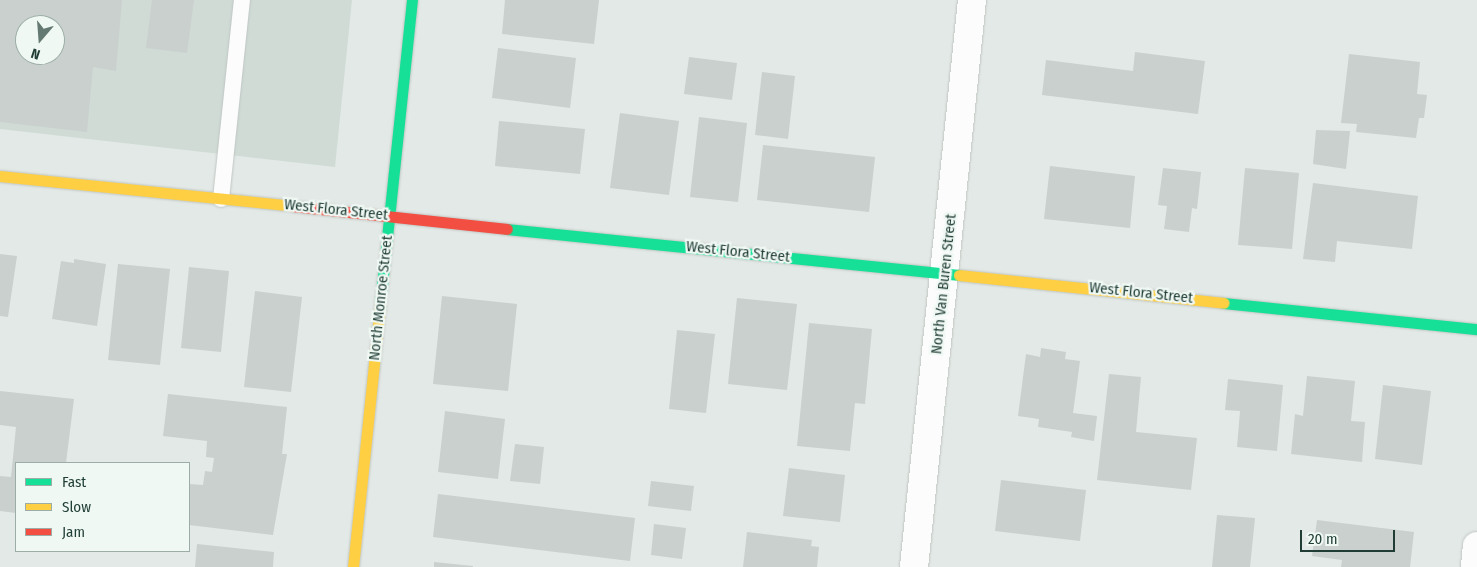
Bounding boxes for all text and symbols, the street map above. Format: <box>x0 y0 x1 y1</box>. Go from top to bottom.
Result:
north arrow <box>15 15 65 65</box>
text: N <box>29 44 42 63</box>
street label: West Flora Street <box>283 196 389 224</box>
street label: North Van Buren Street <box>928 213 960 355</box>
street label: North Monroe Street <box>365 235 397 361</box>
street label: West Flora Street <box>685 238 791 266</box>
street label: West Flora Street <box>1088 279 1194 307</box>
legend <box>15 462 190 552</box>
text: Fast <box>62 473 86 491</box>
text: Slow <box>62 498 91 516</box>
scale bar <box>1302 520 1397 552</box>
text: Jam <box>62 523 85 541</box>
text: 20 m <box>1308 530 1338 548</box>

